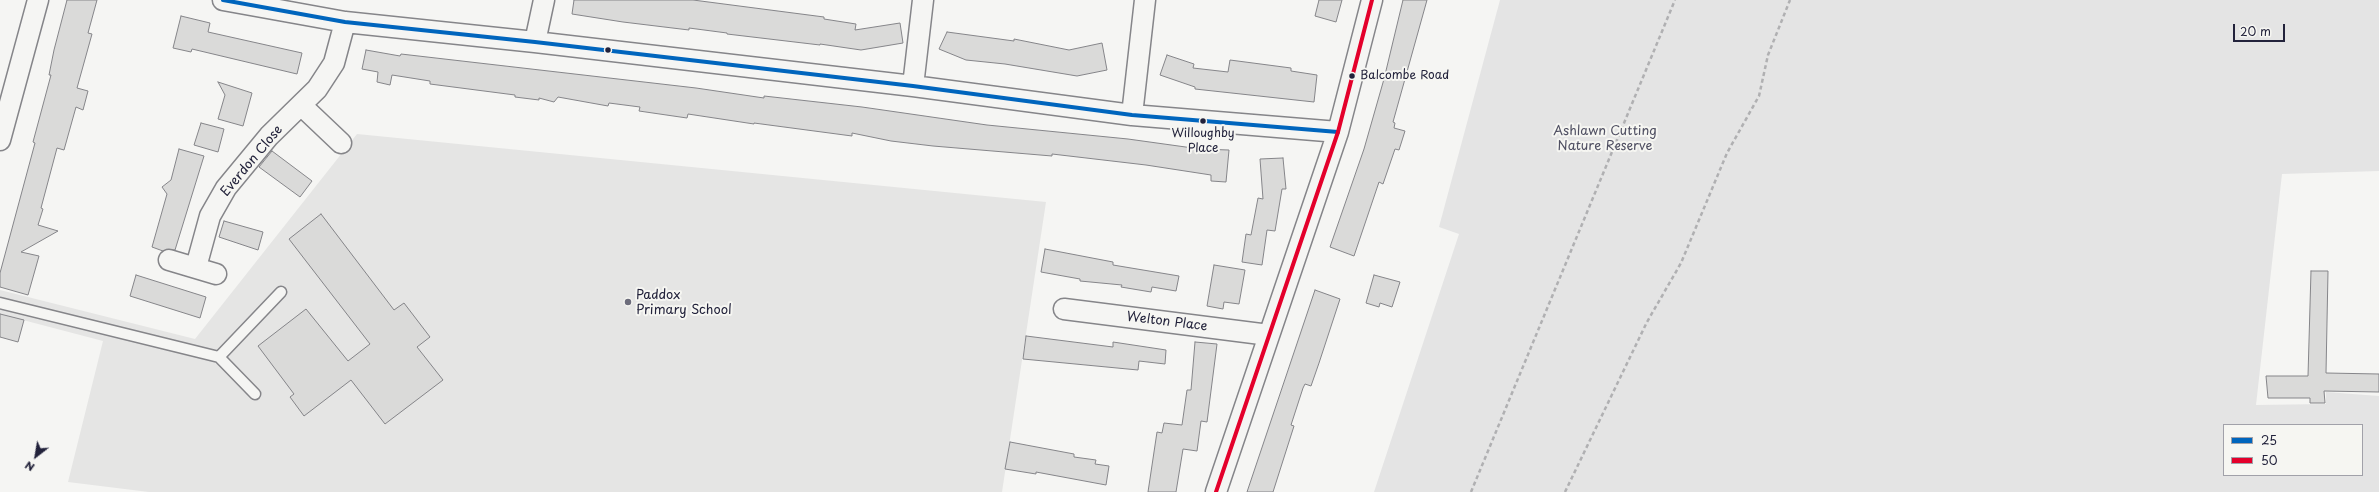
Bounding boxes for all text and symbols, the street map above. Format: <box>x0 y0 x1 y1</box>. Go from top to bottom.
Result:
scale bar <box>2235 16 2287 42</box>
text: 20 m <box>2240 22 2271 40</box>
unlabelled marker <box>603 45 613 55</box>
place label: Balcombe Road <box>1360 69 1449 83</box>
marker: Balcombe Road <box>1347 71 1357 81</box>
marker: Willoughby Place <box>1198 116 1208 126</box>
street label: Everdon Close <box>218 122 286 200</box>
park label: Ashlawn Cutting Nature Reserve <box>1553 123 1657 154</box>
place label: Willoughby Place <box>1171 127 1235 155</box>
place label: Paddox Primary School <box>636 287 732 318</box>
marker: Paddox Primary School <box>623 297 633 307</box>
street label: Welton Place <box>1126 309 1208 335</box>
legend <box>2223 424 2363 476</box>
text: 25 <box>2261 431 2277 449</box>
north arrow <box>16 436 56 476</box>
text: 50 <box>2261 451 2277 469</box>
text: N <box>21 457 38 476</box>

